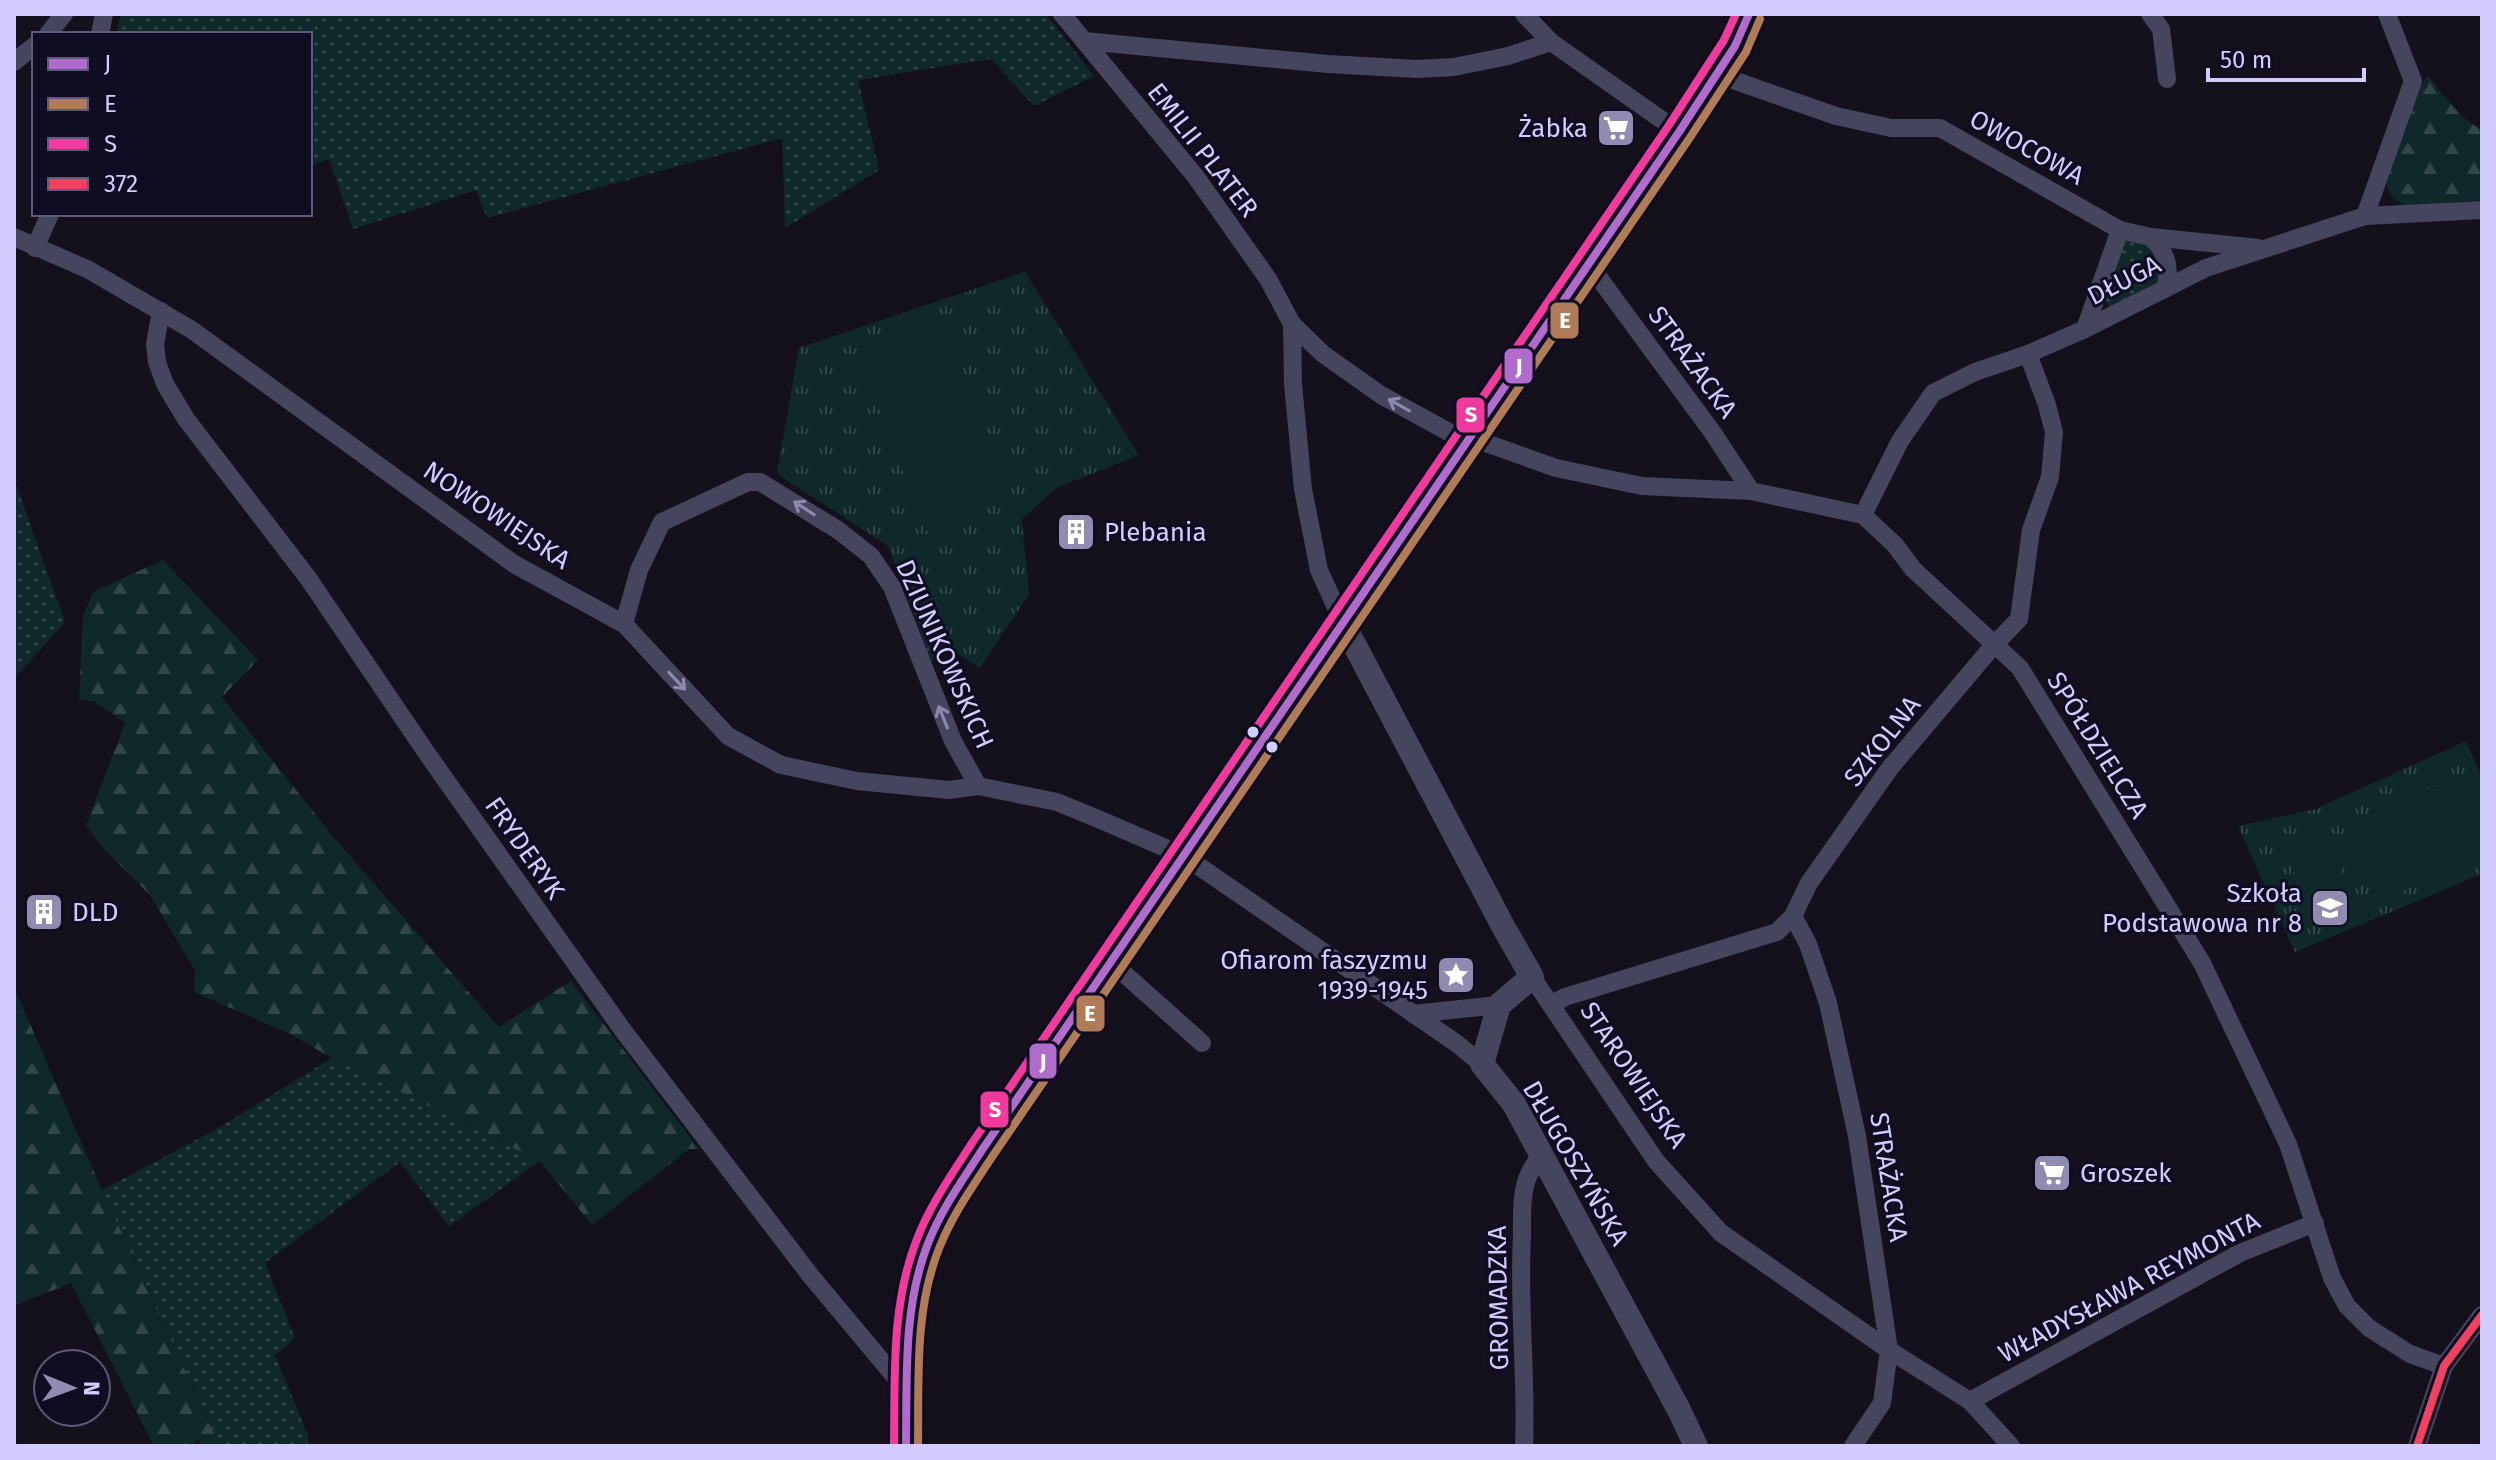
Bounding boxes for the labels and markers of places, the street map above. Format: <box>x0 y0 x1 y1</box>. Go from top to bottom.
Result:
supermarket icon: Żabka <box>1595 107 1637 149</box>
place label: Żabka <box>1518 113 1588 144</box>
building icon: Plebania <box>1055 511 1097 553</box>
place label: Plebania <box>1104 517 1207 548</box>
unlabelled marker <box>1245 724 1261 740</box>
unlabelled marker <box>1264 739 1280 755</box>
place label: Szkoła Podstawowa nr 8 <box>2102 878 2302 939</box>
school or university icon: Szkoła Podstawowa nr 8 <box>2309 887 2351 929</box>
building icon: DLD <box>23 891 65 933</box>
place label: DLD <box>72 897 118 928</box>
place label: Ofiarom faszyzmu 1939-1945 <box>1220 945 1428 1006</box>
place icon: Ofiarom faszyzmu 1939-1945 <box>1435 954 1477 996</box>
supermarket icon: Groszek <box>2031 1152 2073 1194</box>
place label: Groszek <box>2080 1158 2172 1189</box>

